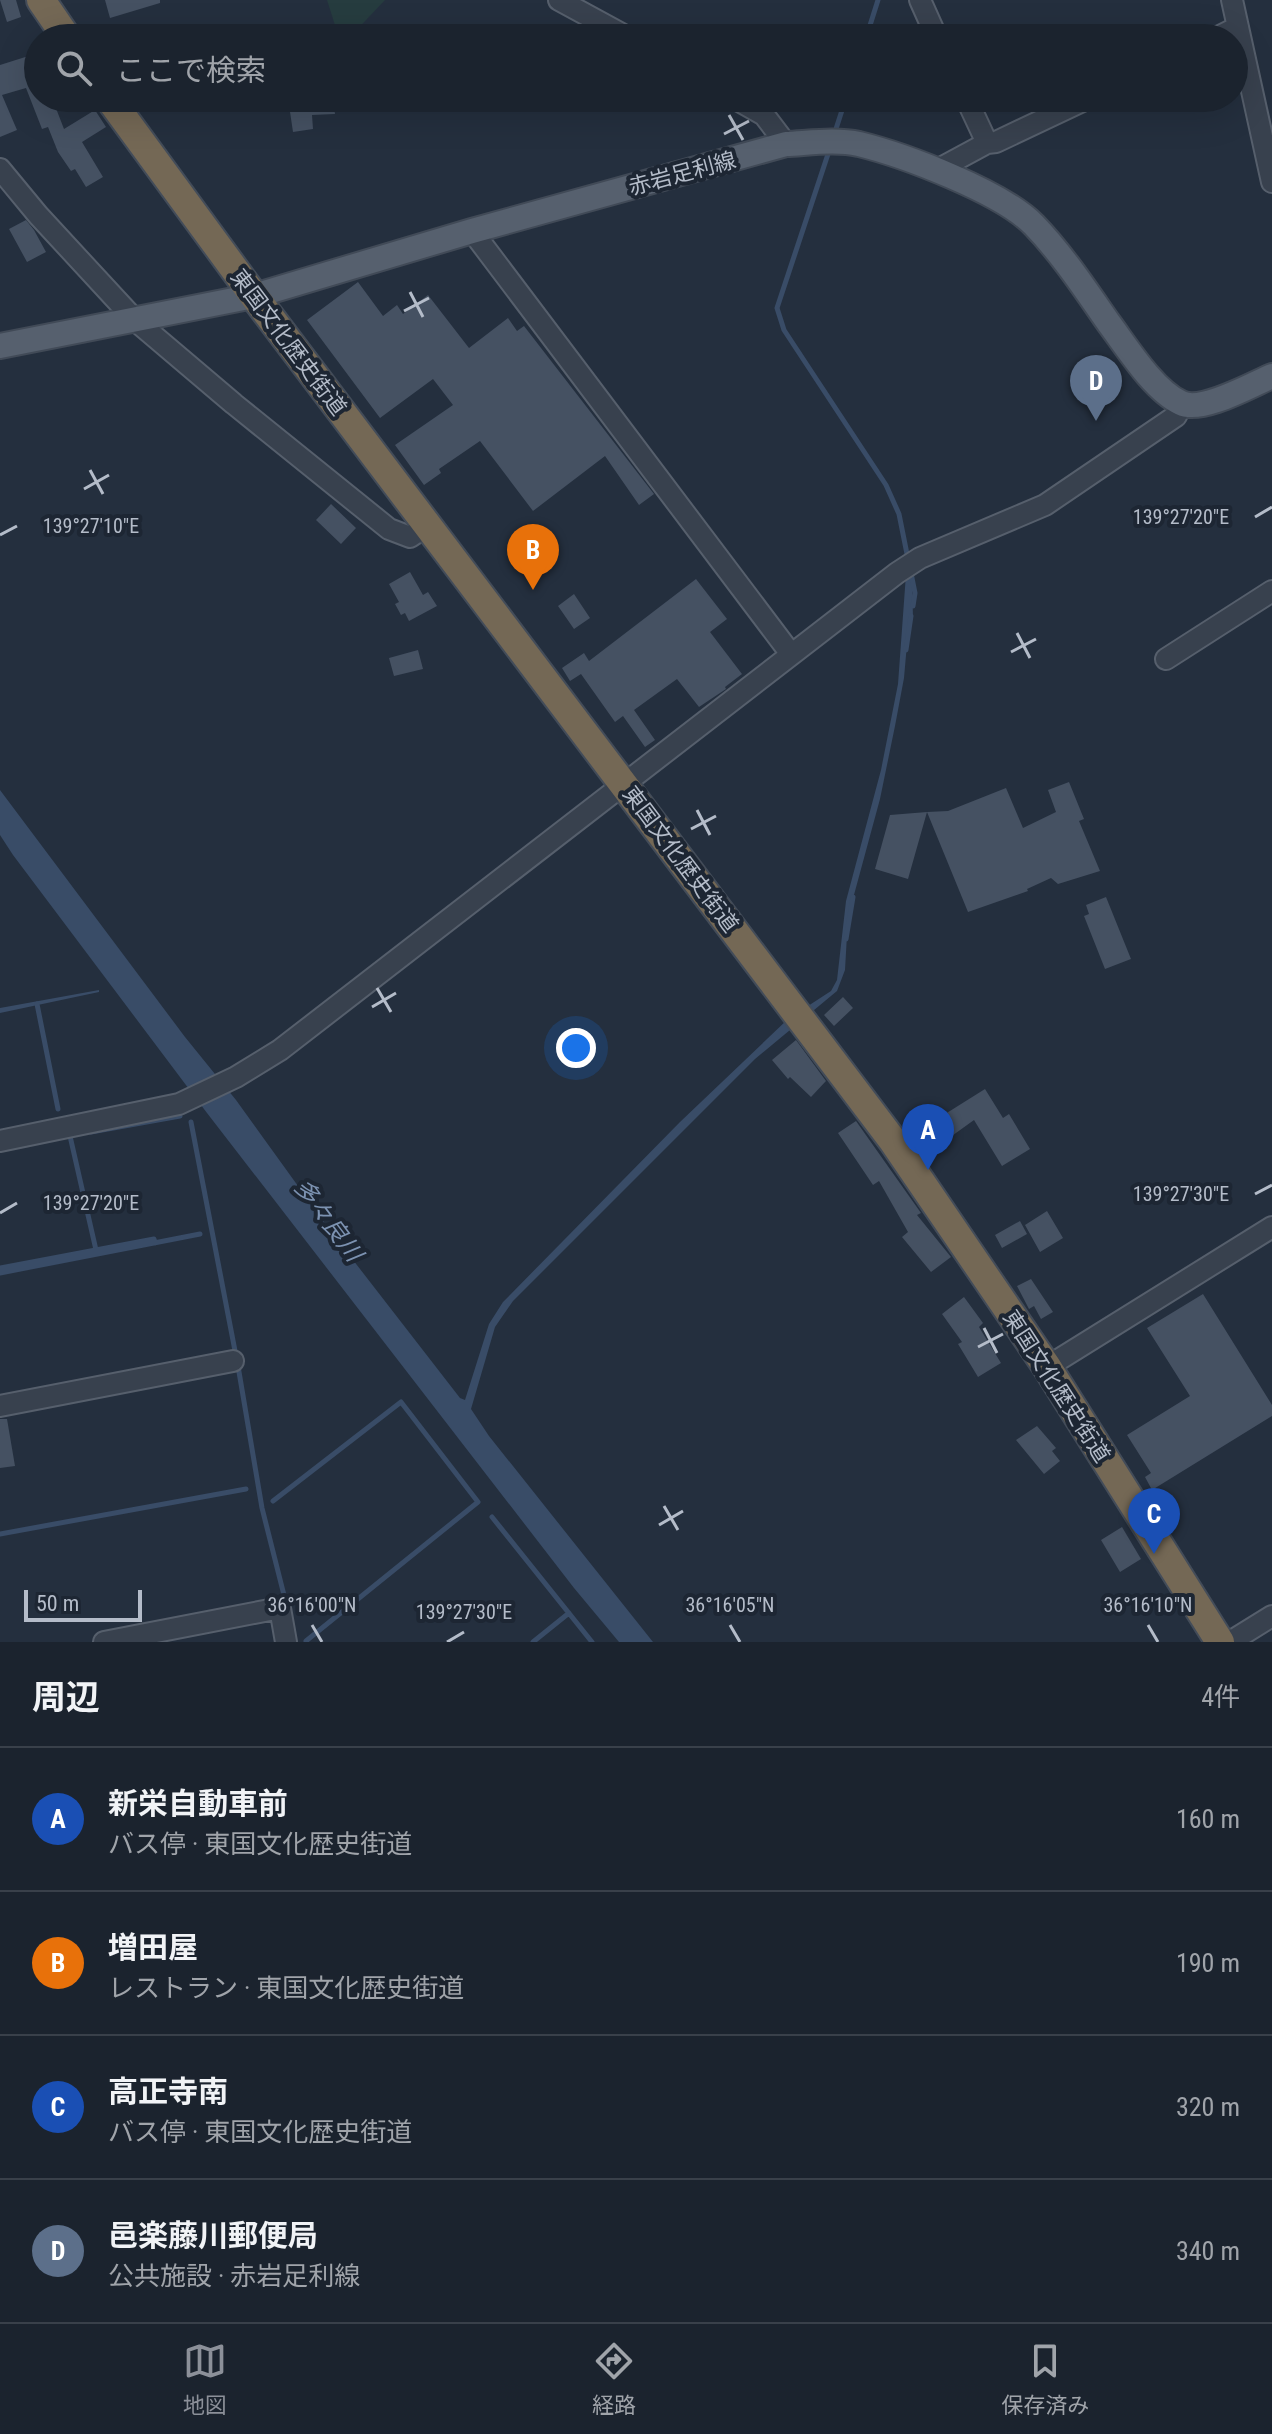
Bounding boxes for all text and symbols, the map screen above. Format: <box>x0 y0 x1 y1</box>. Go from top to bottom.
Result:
search box <box>24 24 1248 112</box>
icon: search <box>52 46 96 90</box>
text: ここで検索 <box>116 53 266 88</box>
street label: 赤岩足利線 <box>626 147 738 200</box>
street label: 東国文化歴史街道 <box>226 264 352 420</box>
pin: D <box>1070 355 1122 421</box>
text: 139°27'20"E <box>1133 505 1229 529</box>
text: 139°27'10"E <box>43 514 139 538</box>
pin: B <box>507 524 559 590</box>
street label: 東国文化歴史街道 <box>618 781 744 937</box>
your location <box>556 1028 596 1068</box>
pin: A <box>902 1104 954 1170</box>
water label: 多々良川 <box>288 1173 370 1269</box>
text: 139°27'30"E <box>1133 1182 1229 1206</box>
text: 139°27'20"E <box>43 1191 139 1215</box>
street label: 東国文化歴史街道 <box>998 1306 1115 1467</box>
pin: C <box>1128 1488 1180 1554</box>
scale bar <box>24 1586 142 1622</box>
text: 50 m <box>36 1591 79 1616</box>
text: 36°16'00"N <box>267 1593 357 1617</box>
text: 36°16'05"N <box>685 1593 775 1617</box>
text: 36°16'10"N <box>1103 1593 1193 1617</box>
text: 139°27'30"E <box>416 1600 512 1624</box>
text: 周辺 <box>32 1677 100 1717</box>
text: 4件 <box>1201 1682 1240 1712</box>
text: 新栄自動車前 <box>108 1786 288 1821</box>
text: A <box>50 1804 66 1834</box>
text: 160 m <box>1176 1804 1240 1834</box>
text: バス停 · 東国文化歴史街道 <box>108 1829 412 1859</box>
text: 増田屋 <box>108 1930 198 1965</box>
text: B <box>51 1948 65 1978</box>
text: 190 m <box>1176 1948 1240 1978</box>
text: レストラン · 東国文化歴史街道 <box>108 1973 464 2003</box>
text: 高正寺南 <box>108 2074 228 2109</box>
text: C <box>51 2092 65 2122</box>
text: 320 m <box>1176 2092 1240 2122</box>
text: バス停 · 東国文化歴史街道 <box>108 2117 412 2147</box>
text: 邑楽藤川郵便局 <box>108 2218 318 2253</box>
text: D <box>51 2236 65 2266</box>
text: 340 m <box>1176 2236 1240 2266</box>
text: 公共施設 · 赤岩足利線 <box>108 2261 360 2291</box>
tab: 地図 <box>183 2339 227 2419</box>
tab: 経路 <box>592 2339 636 2419</box>
tab: 保存済み <box>1001 2339 1089 2419</box>

